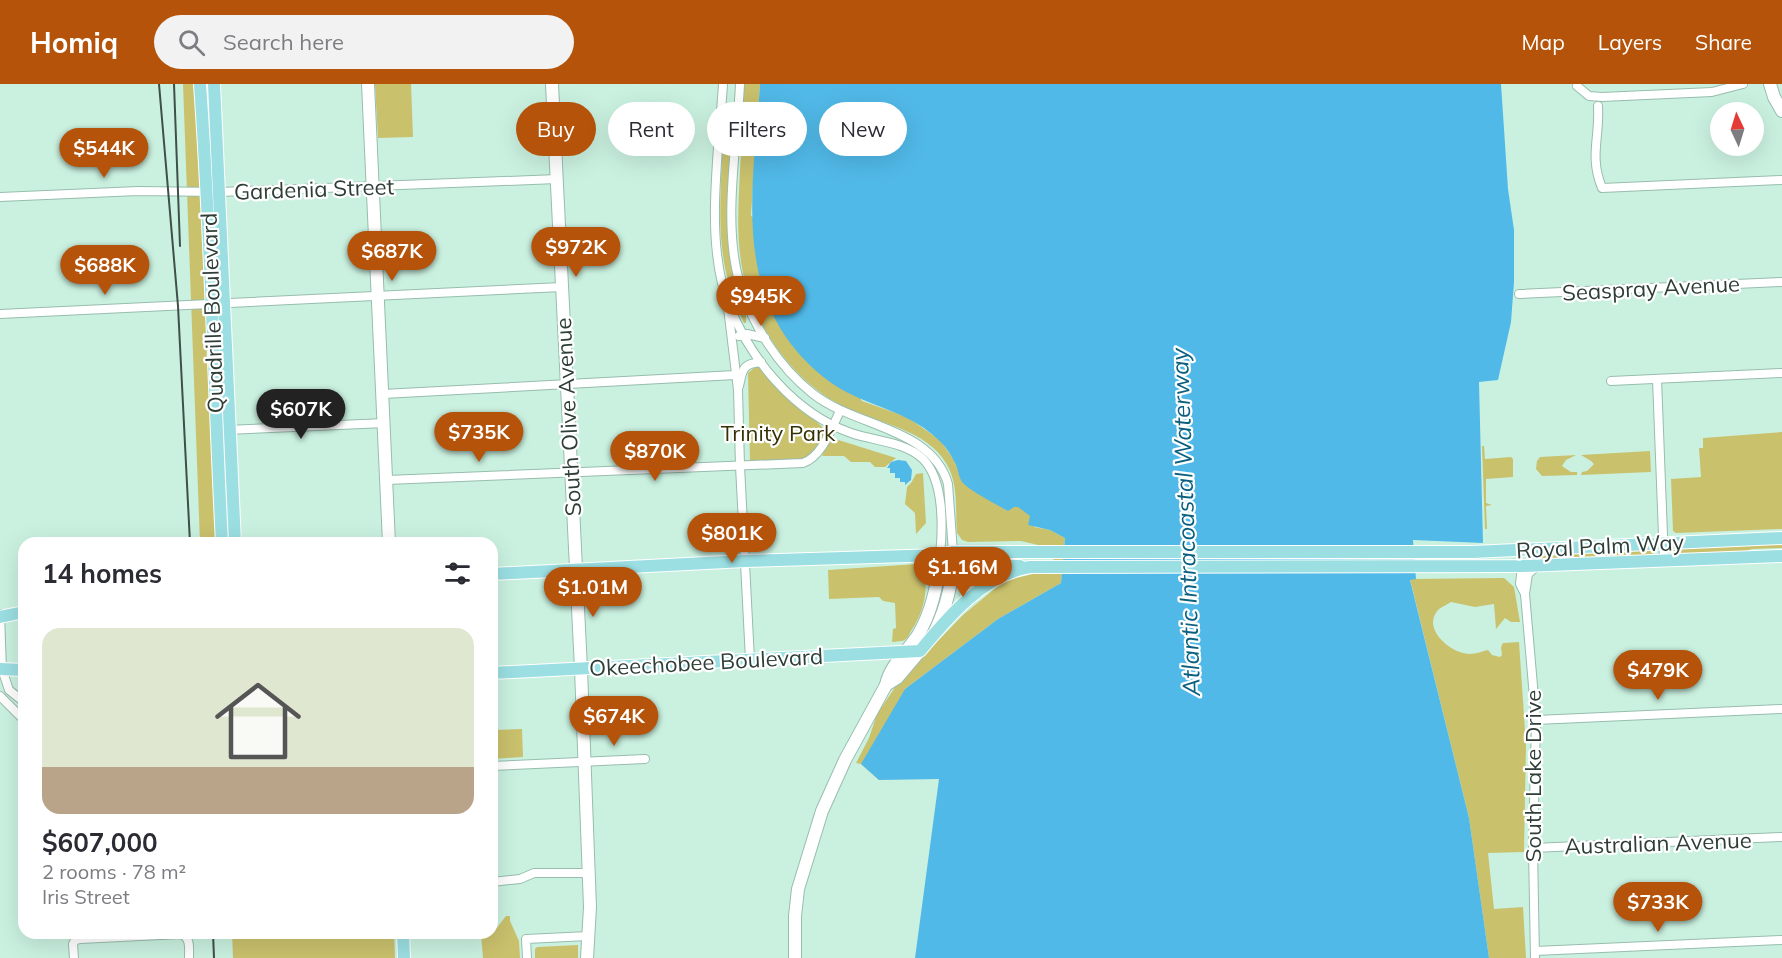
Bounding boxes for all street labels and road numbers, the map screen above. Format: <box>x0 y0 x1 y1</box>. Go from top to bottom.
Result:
street label: Gardenia Street <box>233 172 395 206</box>
street label: Quadrille Boulevard <box>195 212 229 414</box>
street label: Seaspray Avenue <box>1561 269 1741 307</box>
street label: South Olive Avenue <box>549 317 587 517</box>
street label: Royal Palm Way <box>1515 528 1685 564</box>
street label: Okeechobee Boulevard <box>588 642 824 682</box>
street label: South Lake Drive <box>1519 690 1547 862</box>
street label: Australian Avenue <box>1564 826 1752 860</box>

